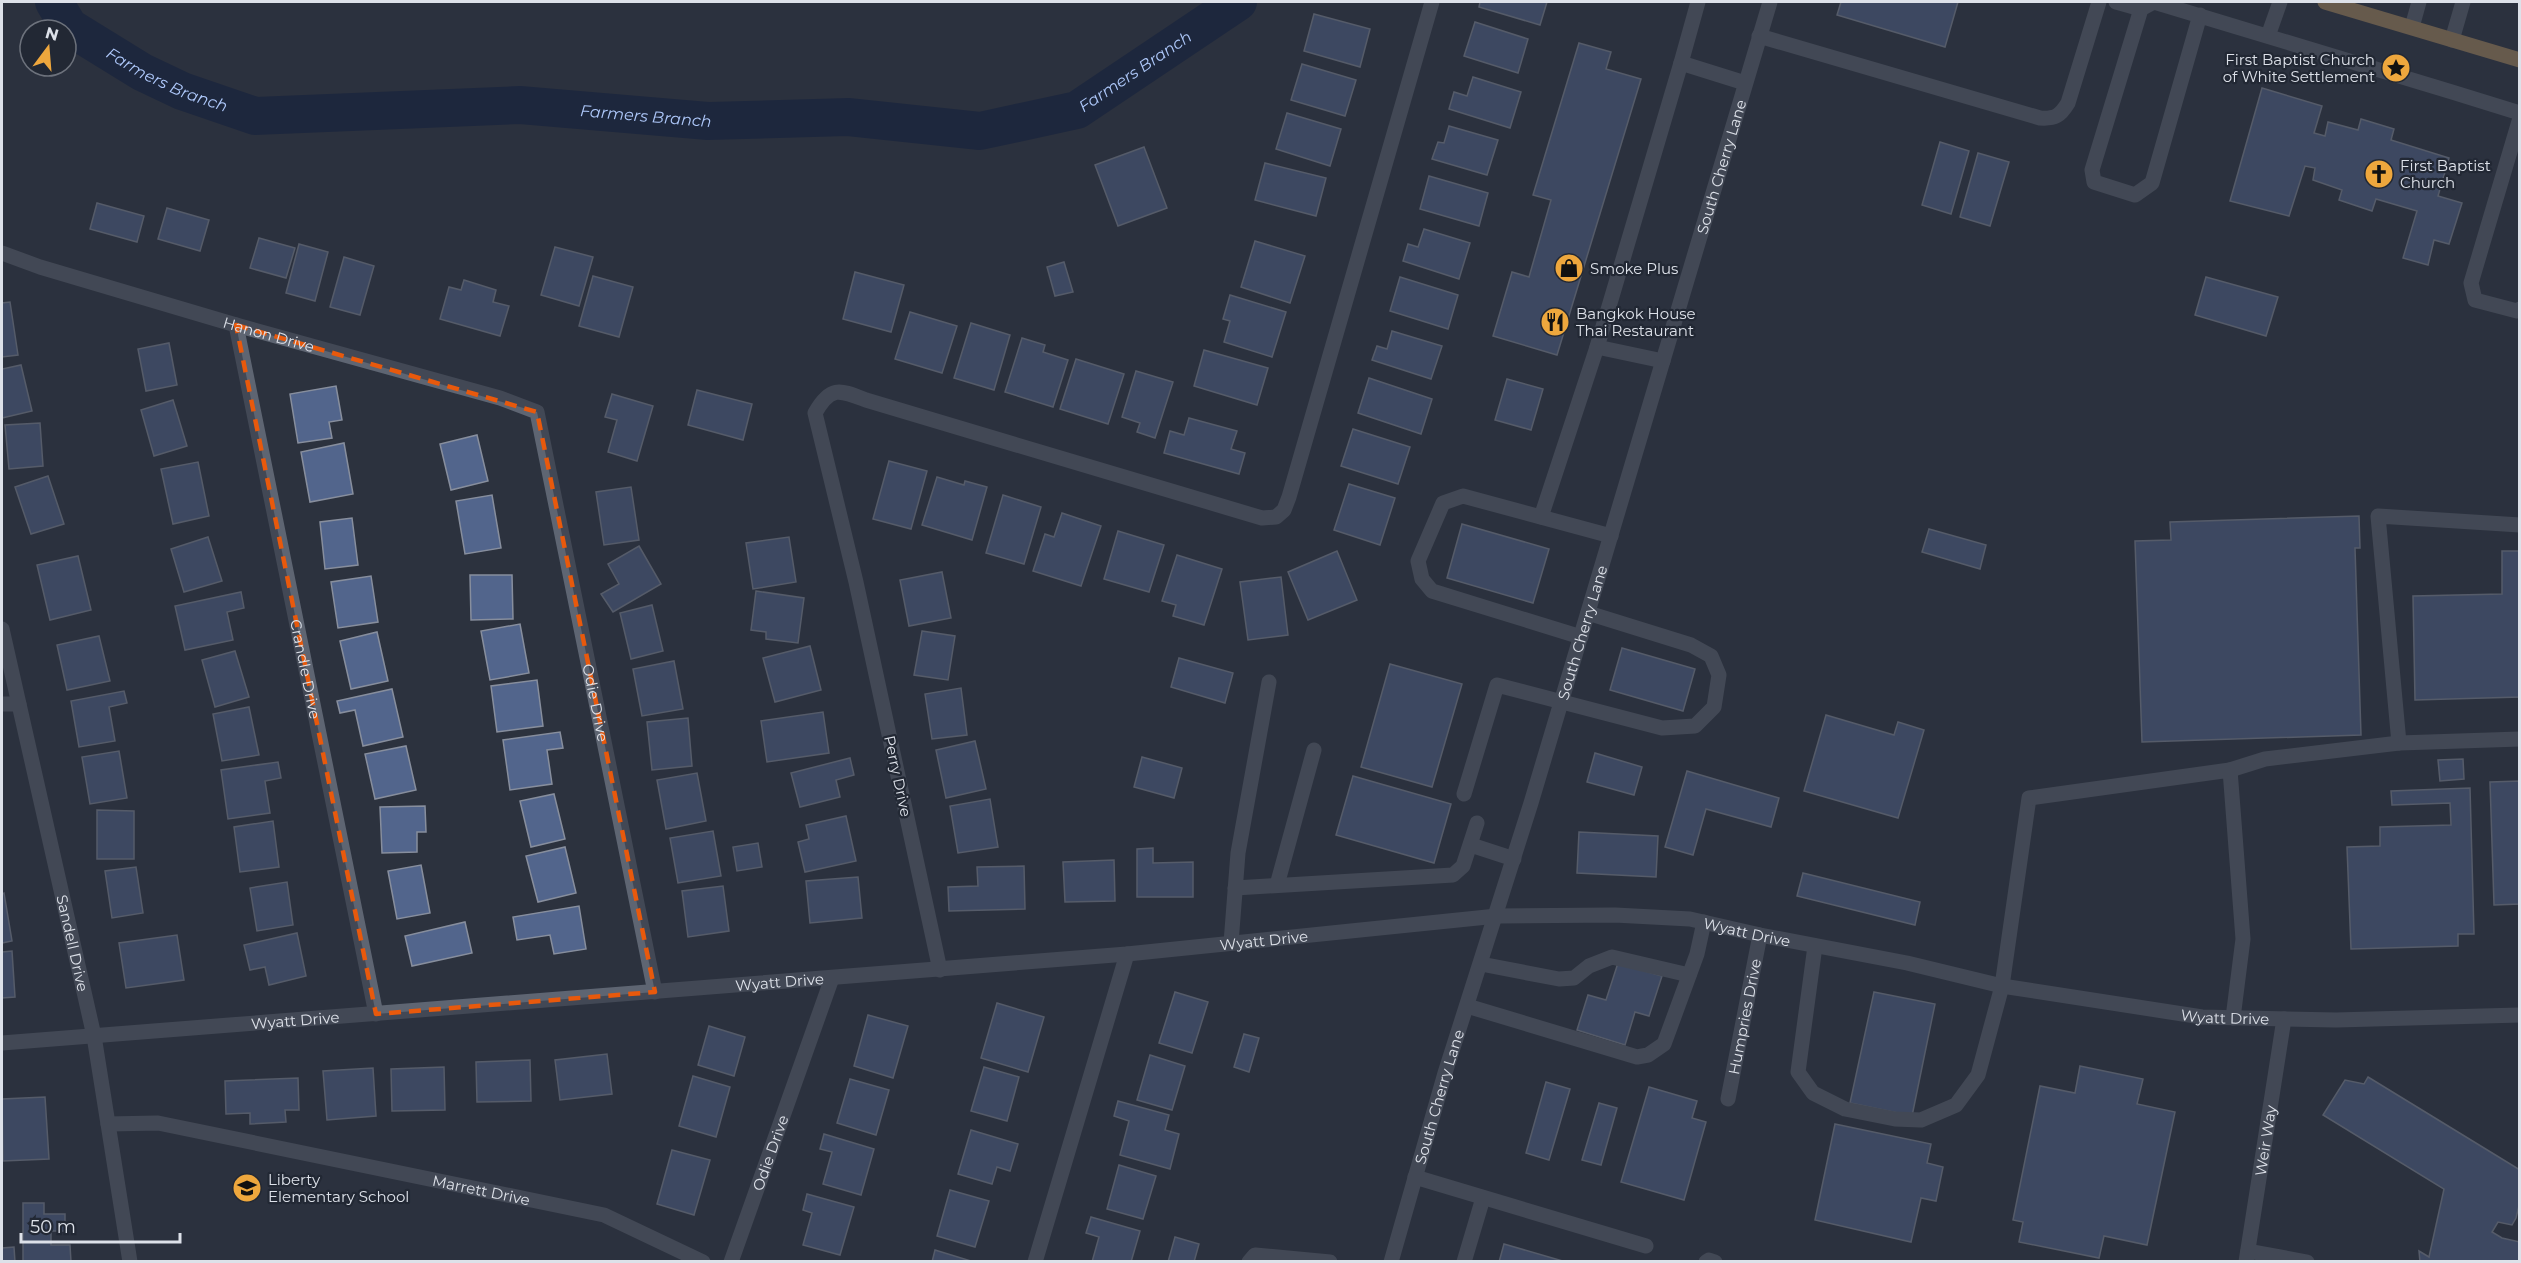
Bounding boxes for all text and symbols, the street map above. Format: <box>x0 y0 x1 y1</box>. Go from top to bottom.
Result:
north arrow <box>18 18 78 78</box>
text: N <box>43 23 61 45</box>
water label: Farmers Branch <box>1075 27 1195 116</box>
water label: Farmers Branch <box>103 43 230 115</box>
place label: First Baptist Church of White Settlement <box>2223 50 2375 86</box>
place icon: First Baptist Church of White Settlement <box>2380 52 2412 84</box>
street label: South Cherry Lane <box>1692 97 1750 236</box>
water label: Farmers Branch <box>580 101 712 131</box>
place label: First Baptist Church <box>2400 156 2491 192</box>
church icon: First Baptist Church <box>2363 158 2395 190</box>
shop icon: Smoke Plus <box>1553 252 1585 284</box>
place label: Smoke Plus <box>1590 259 1678 278</box>
place label: Bangkok House Thai Restaurant <box>1576 304 1696 340</box>
restaurant icon: Bangkok House Thai Restaurant <box>1539 306 1571 338</box>
street label: Hanon Drive <box>221 312 317 356</box>
street label: South Cherry Lane <box>1553 563 1611 702</box>
street label: Crandle Drive <box>286 617 325 721</box>
street label: Odie Drive <box>579 662 613 743</box>
street label: Perry Drive <box>880 734 916 818</box>
street label: Sandell Drive <box>53 893 93 993</box>
street label: Wyatt Drive <box>1702 913 1792 950</box>
street label: Wyatt Drive <box>1219 926 1309 954</box>
street label: Humpries Drive <box>1723 957 1765 1076</box>
street label: Wyatt Drive <box>735 969 824 994</box>
street label: Wyatt Drive <box>2179 1004 2269 1028</box>
street label: Wyatt Drive <box>250 1007 340 1033</box>
street label: South Cherry Lane <box>1410 1027 1468 1166</box>
street label: Weir Way <box>2250 1103 2280 1177</box>
street label: Odie Drive <box>748 1112 792 1193</box>
place label: Liberty Elementary School <box>268 1170 409 1206</box>
street label: Marrett Drive <box>431 1170 532 1209</box>
school or university icon: Liberty Elementary School <box>231 1172 263 1204</box>
scale bar <box>21 1206 180 1244</box>
text: 50 m <box>30 1216 76 1238</box>

